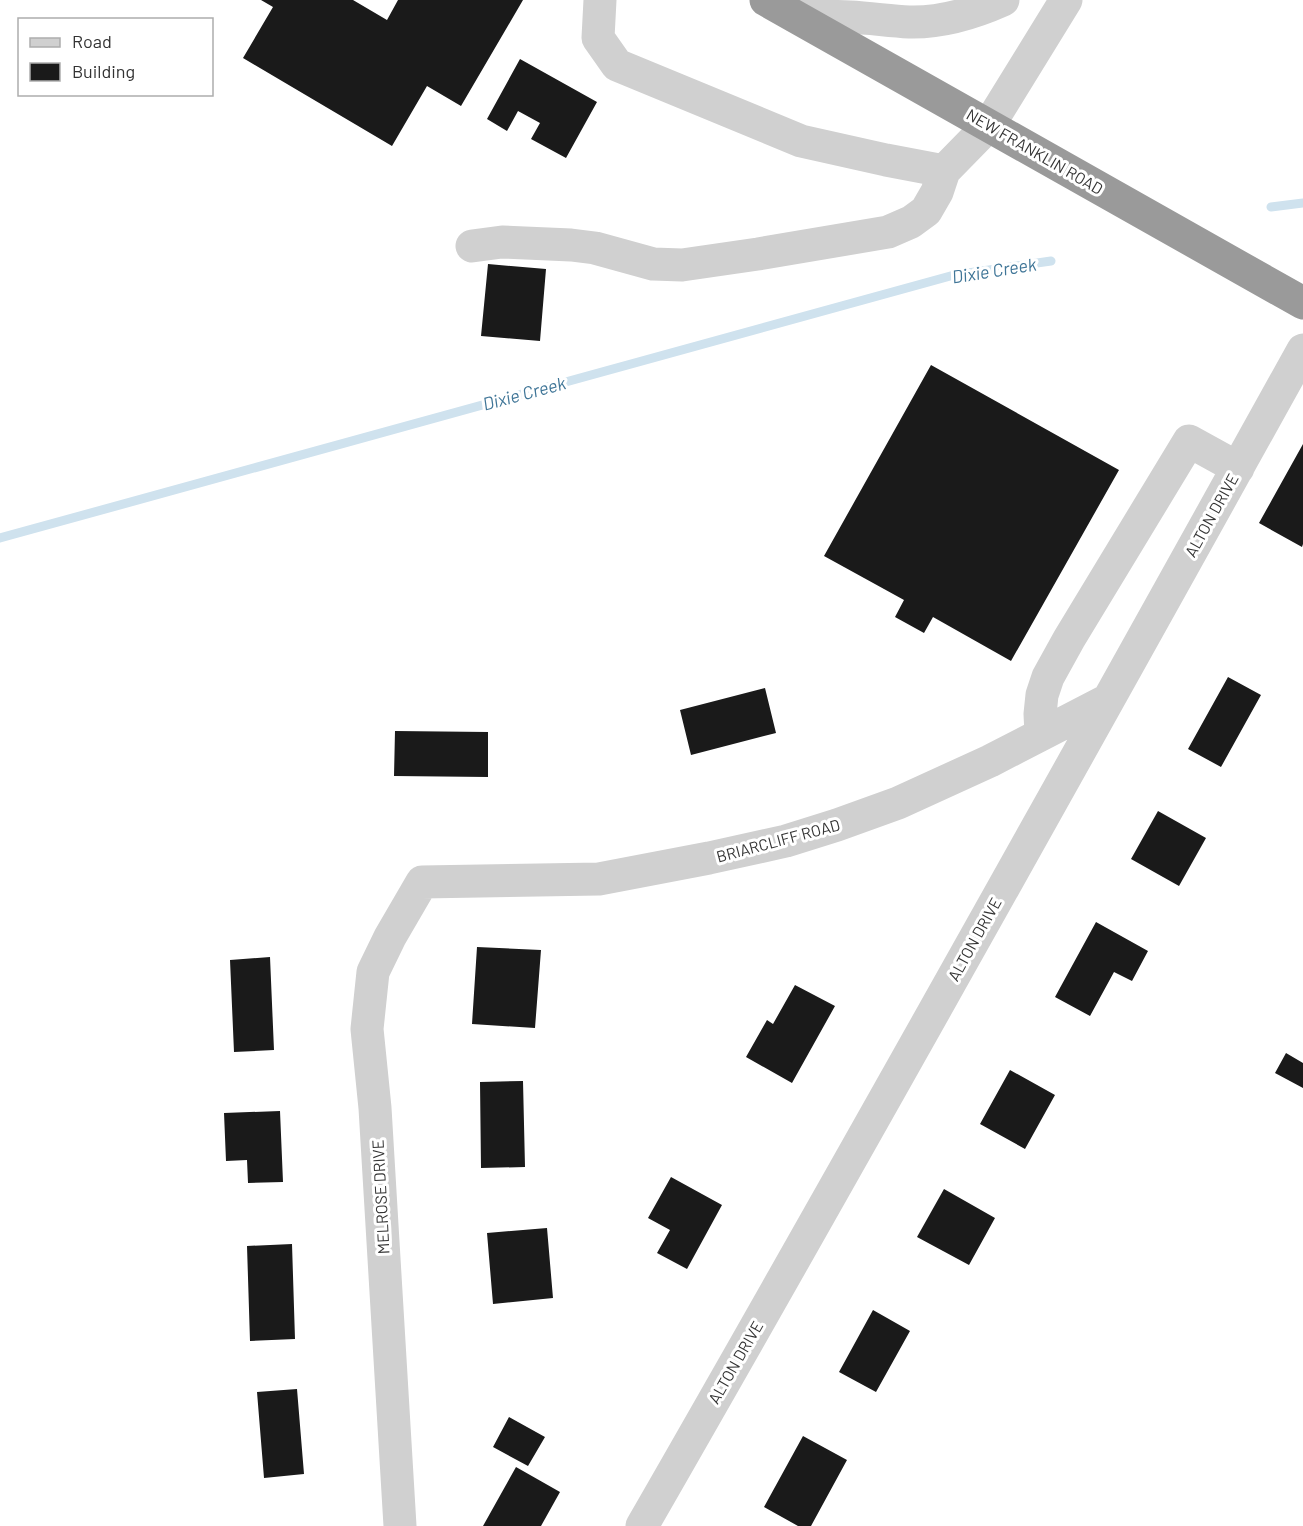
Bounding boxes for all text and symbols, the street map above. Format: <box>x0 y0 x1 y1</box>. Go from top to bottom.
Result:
legend <box>18 18 213 96</box>
text: Road <box>72 30 112 52</box>
text: Building <box>72 60 135 82</box>
street label: NEW FRANKLIN ROAD <box>964 104 1106 198</box>
water label: Dixie Creek <box>950 252 1038 288</box>
water label: Dixie Creek <box>480 371 568 415</box>
street label: ALTON DRIVE <box>1180 470 1242 560</box>
street label: BRIARCLIFF ROAD <box>714 814 842 866</box>
street label: ALTON DRIVE <box>943 894 1005 984</box>
street label: MELROSE DRIVE <box>368 1139 392 1255</box>
street label: ALTON DRIVE <box>704 1317 766 1407</box>

